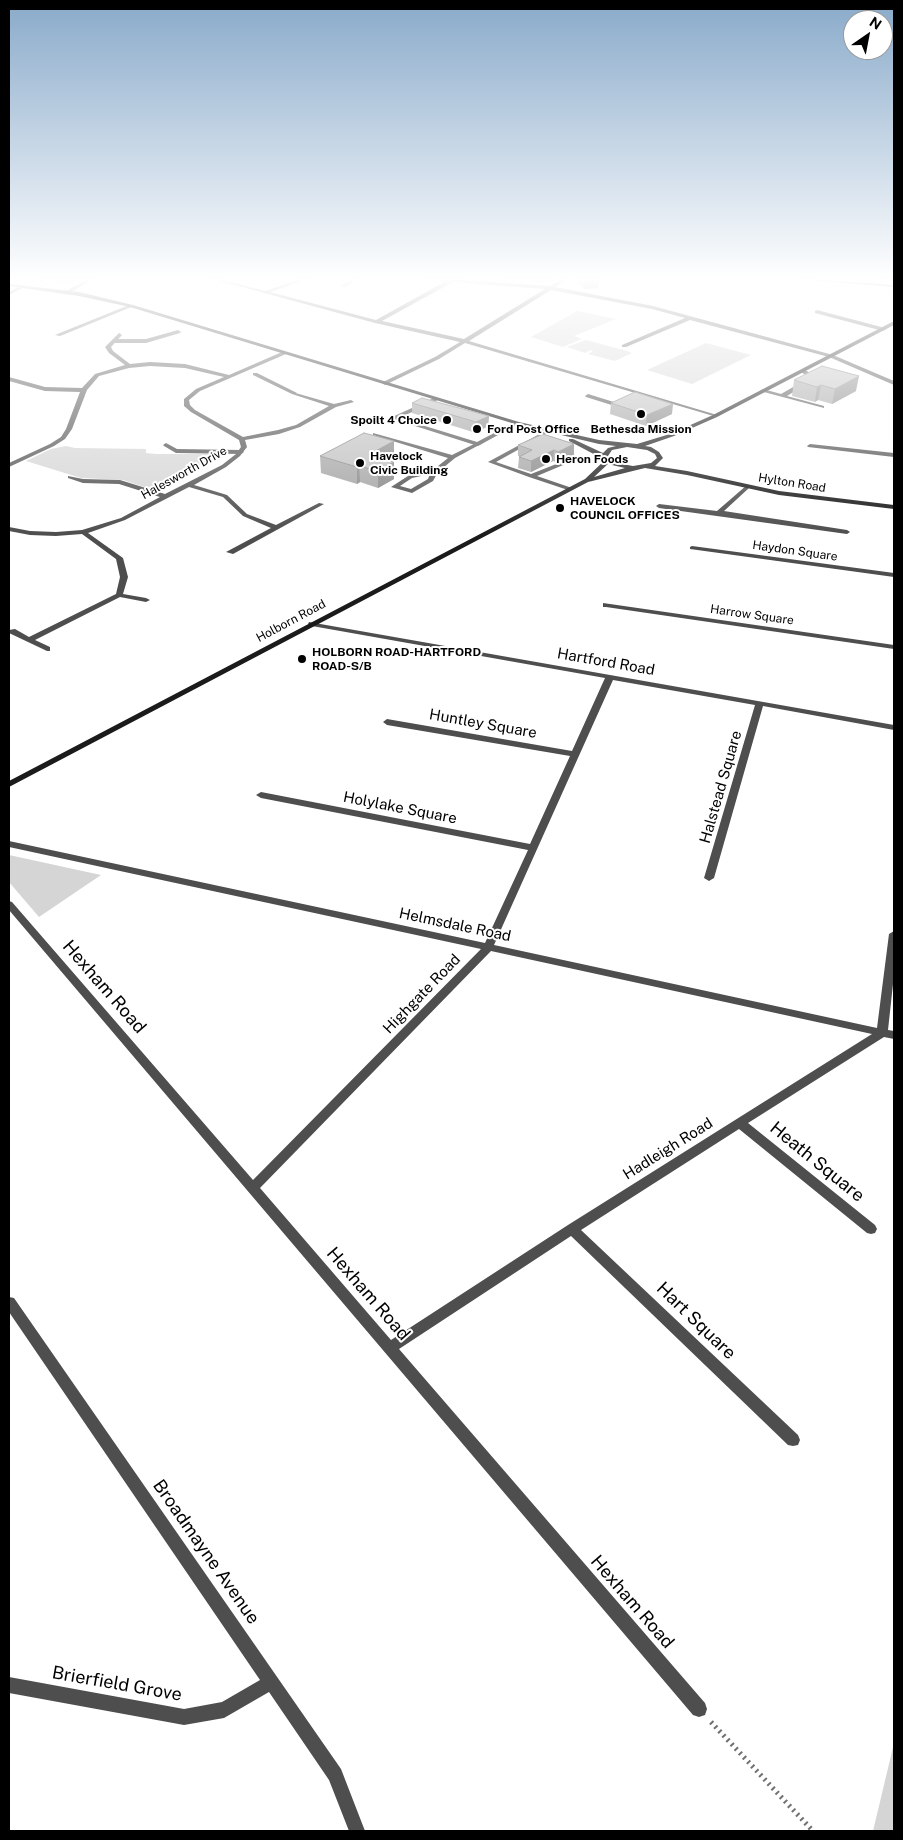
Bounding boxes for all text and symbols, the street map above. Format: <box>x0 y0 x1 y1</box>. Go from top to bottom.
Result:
north arrow <box>843 10 893 60</box>
text: N <box>867 14 885 33</box>
marker: Bethesda Mission <box>635 408 647 420</box>
place label: Spoilt 4 Choice <box>350 413 437 427</box>
marker: Spoilt 4 Choice <box>441 414 453 426</box>
place label: Ford Post Office <box>487 422 580 436</box>
place label: Bethesda Mission <box>590 422 692 436</box>
marker: Ford Post Office <box>471 423 483 435</box>
street label: Halesworth Drive <box>139 444 229 502</box>
place label: Havelock Civic Building <box>370 449 448 477</box>
place label: Heron Foods <box>556 452 628 466</box>
marker: Heron Foods <box>540 453 552 465</box>
marker: Havelock Civic Building <box>354 457 366 469</box>
street label: Hylton Road <box>757 471 827 495</box>
place label: HAVELOCK COUNCIL OFFICES <box>570 494 680 522</box>
marker: HAVELOCK COUNCIL OFFICES <box>554 502 566 514</box>
street label: Haydon Square <box>751 538 839 564</box>
street label: Holborn Road <box>254 597 328 645</box>
street label: Harrow Square <box>709 602 795 628</box>
place label: HOLBORN ROAD-HARTFORD ROAD-S/B <box>312 645 481 673</box>
street label: Hartford Road <box>556 645 656 679</box>
marker: HOLBORN ROAD-HARTFORD ROAD-S/B <box>296 653 308 665</box>
street label: Huntley Square <box>428 706 538 742</box>
street label: Halstead Square <box>696 728 746 846</box>
street label: Holylake Square <box>342 788 458 828</box>
street label: Helmsdale Road <box>397 904 513 946</box>
street label: Hexham Road <box>58 936 150 1038</box>
street label: Highgate Road <box>380 951 464 1037</box>
street label: Hadleigh Road <box>620 1114 716 1184</box>
street label: Heath Square <box>765 1117 869 1207</box>
street label: Hexham Road <box>322 1243 414 1345</box>
street label: Hart Square <box>652 1278 740 1364</box>
street label: Broadmayne Avenue <box>148 1476 264 1628</box>
street label: Hexham Road <box>586 1551 678 1653</box>
street label: Brierfield Grove <box>50 1662 184 1706</box>

